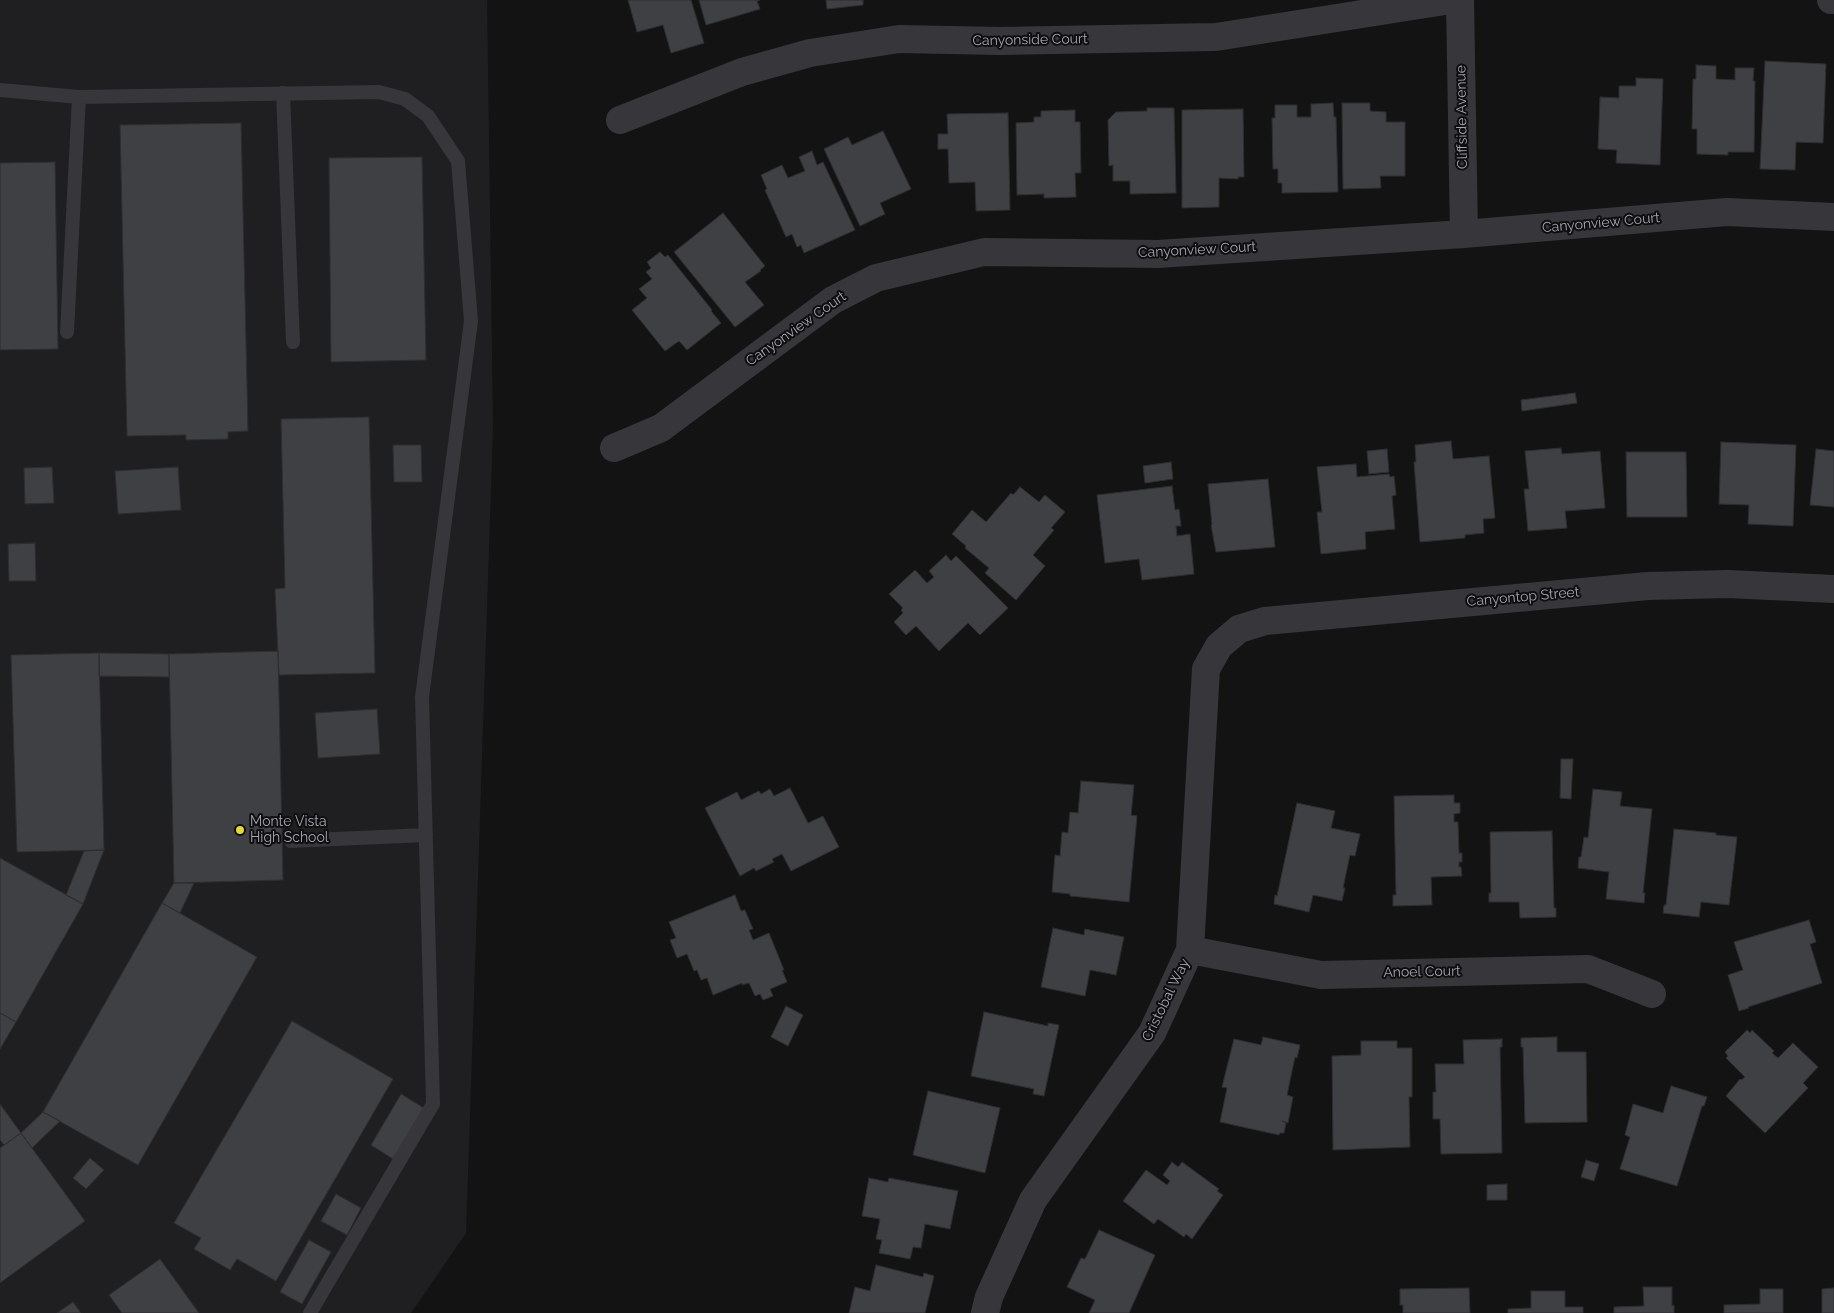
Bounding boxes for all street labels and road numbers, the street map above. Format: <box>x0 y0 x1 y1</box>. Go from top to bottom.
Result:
street label: Canyonside Court <box>972 31 1088 49</box>
street label: Cliffside Avenue <box>1453 65 1471 169</box>
street label: Canyonview Court <box>1541 209 1661 237</box>
street label: Canyonview Court <box>1138 239 1256 261</box>
street label: Canyonview Court <box>743 288 849 370</box>
street label: Canyontop Street <box>1466 584 1580 610</box>
street label: Cristobal Way <box>1139 956 1193 1044</box>
street label: Anoel Court <box>1383 963 1461 981</box>

